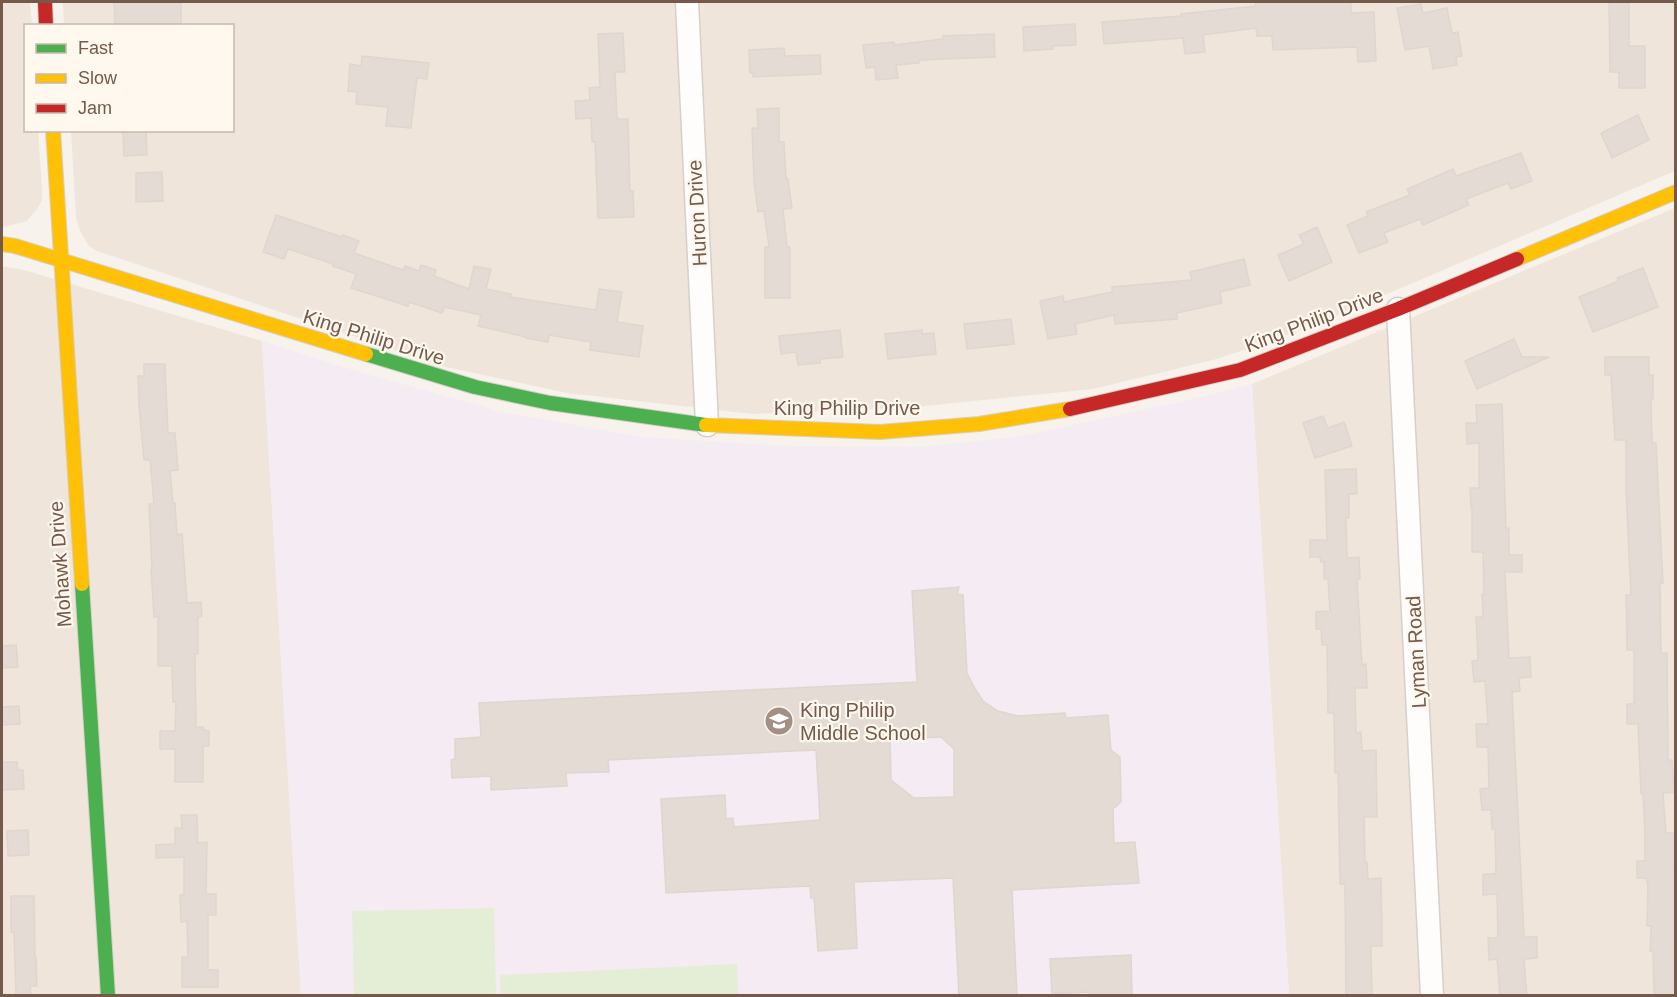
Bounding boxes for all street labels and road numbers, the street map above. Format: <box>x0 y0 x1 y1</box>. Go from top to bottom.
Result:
street label: Huron Drive <box>683 159 711 267</box>
street label: King Philip Drive <box>1242 283 1386 357</box>
street label: King Philip Drive <box>301 305 447 369</box>
street label: King Philip Drive <box>774 397 920 419</box>
street label: Mohawk Drive <box>45 500 75 628</box>
street label: Lyman Road <box>1402 595 1430 709</box>

